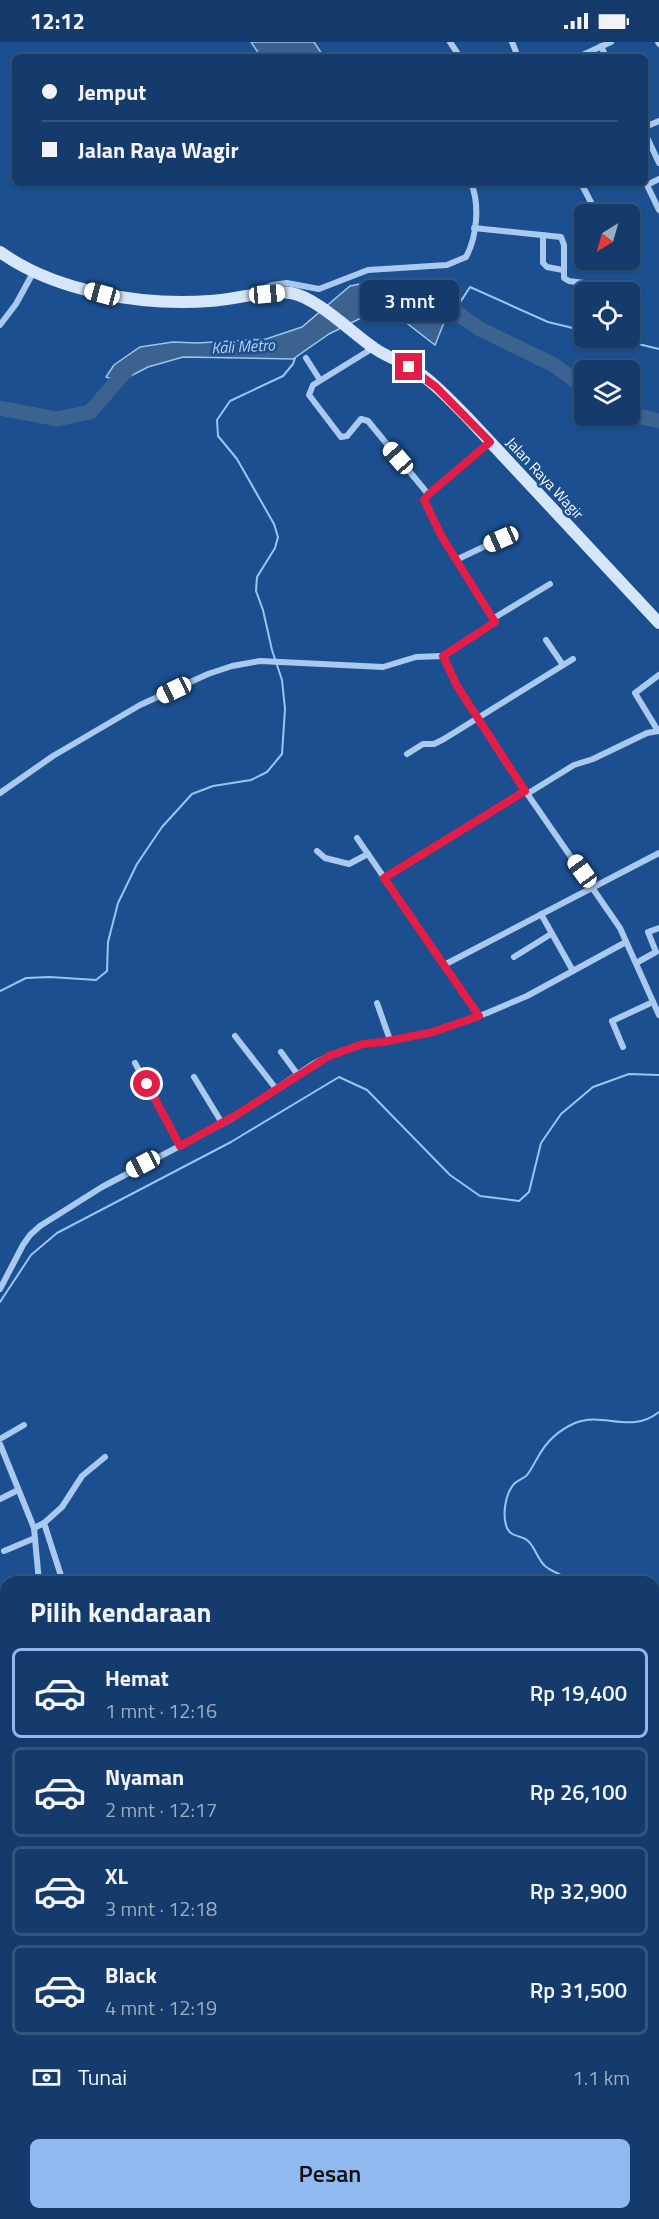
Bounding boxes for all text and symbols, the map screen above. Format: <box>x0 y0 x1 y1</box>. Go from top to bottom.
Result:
text: 12:12 <box>30 4 85 38</box>
text: Jemput <box>78 75 146 109</box>
text: Jalan Raya Wagir <box>78 133 239 167</box>
north arrow <box>574 204 640 270</box>
map controls <box>574 204 640 426</box>
callout: 3 mnt <box>360 280 458 322</box>
car <box>82 281 122 307</box>
button: locate <box>574 282 640 348</box>
car <box>248 283 286 305</box>
text: 3 mnt <box>384 285 435 316</box>
water label: Kali Metro <box>210 332 277 360</box>
route end <box>395 353 422 380</box>
button: layers <box>574 360 640 426</box>
street label: Jalan Raya Wagir <box>501 432 589 524</box>
car <box>379 439 417 477</box>
car <box>481 523 521 555</box>
car <box>154 674 194 706</box>
car <box>564 851 600 891</box>
route start <box>133 1070 160 1097</box>
car <box>123 1148 163 1180</box>
text: Pilih kendaraan <box>30 1591 212 1632</box>
text: Hemat <box>105 1661 169 1695</box>
icon: car <box>33 1666 87 1720</box>
text: Rp 19,400 <box>530 1676 627 1710</box>
text: 1 mnt · 12:16 <box>105 1695 217 1726</box>
text: Nyaman <box>105 1760 184 1794</box>
icon: car <box>33 1765 87 1819</box>
text: Rp 26,100 <box>530 1775 627 1809</box>
text: 2 mnt · 12:17 <box>105 1794 217 1825</box>
text: XL <box>105 1859 128 1893</box>
icon: car <box>33 1864 87 1918</box>
text: Rp 32,900 <box>530 1874 627 1908</box>
text: 3 mnt · 12:18 <box>105 1893 217 1924</box>
text: Black <box>105 1958 157 1992</box>
icon: car <box>33 1963 87 2017</box>
text: Rp 31,500 <box>530 1973 627 2007</box>
text: 4 mnt · 12:19 <box>105 1992 217 2023</box>
text: Tunai <box>78 2060 127 2094</box>
icon: cash <box>30 2061 63 2094</box>
text: 1.1 km <box>573 2062 630 2093</box>
button: Pesan <box>30 2139 630 2208</box>

